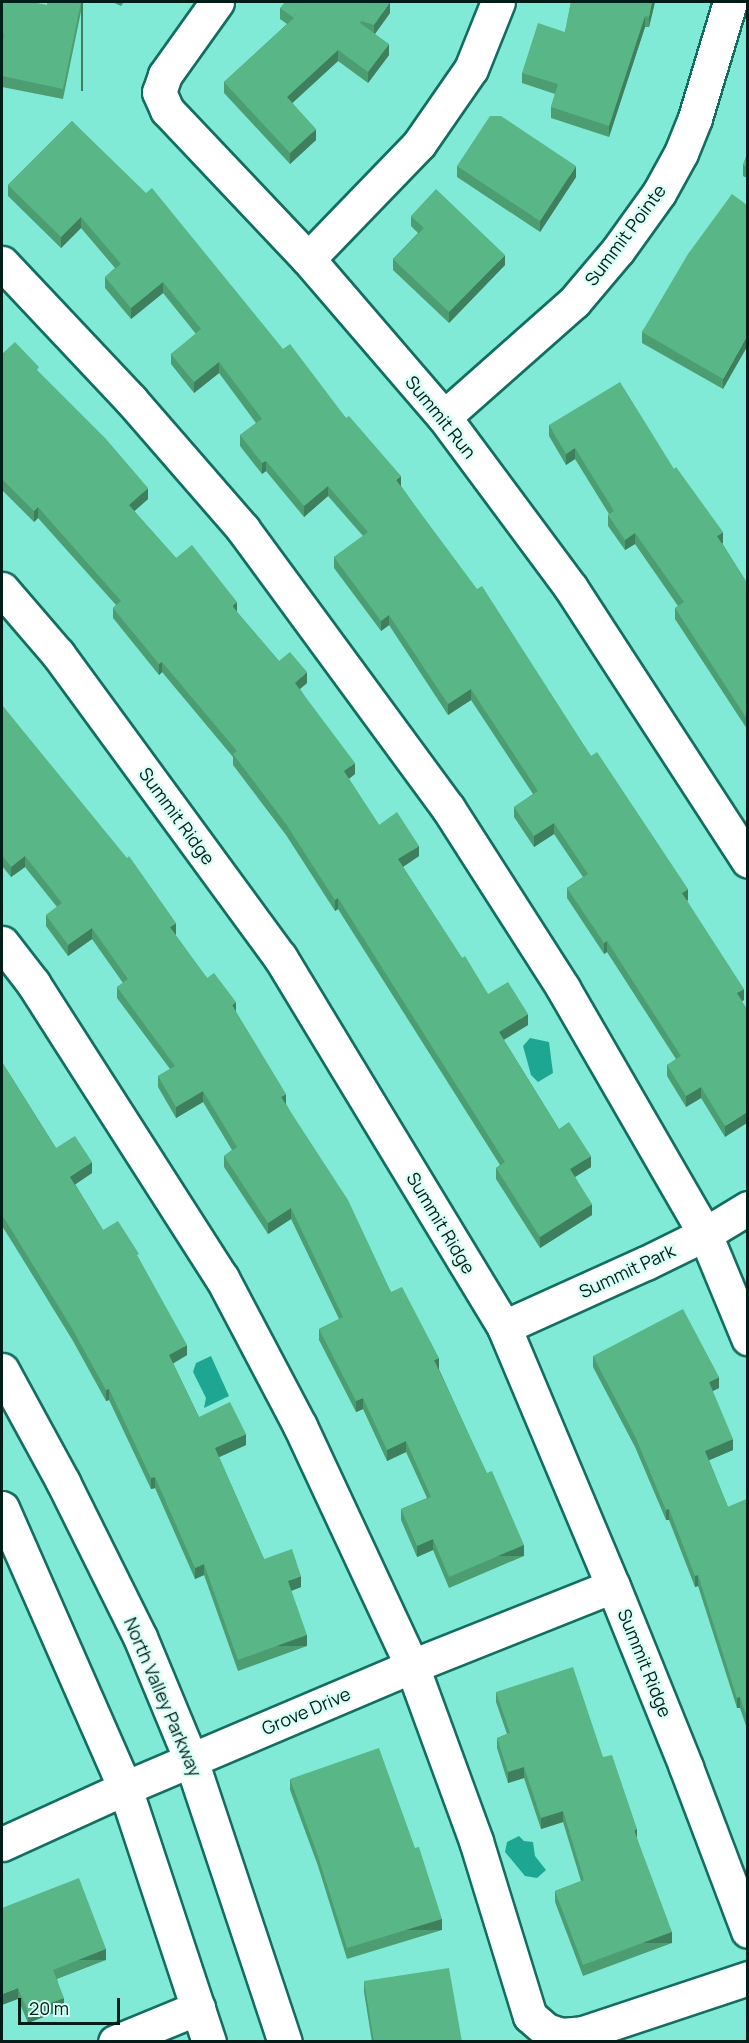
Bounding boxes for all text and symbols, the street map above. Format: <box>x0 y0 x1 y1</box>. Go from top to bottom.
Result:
street label: Summit Pointe <box>580 180 670 290</box>
street label: Summit Run <box>401 371 481 463</box>
street label: Summit Ridge <box>135 763 219 869</box>
street label: Summit Ridge <box>402 1168 480 1278</box>
street label: Summit Park <box>576 1239 678 1303</box>
street label: Summit Ridge <box>613 1606 677 1720</box>
street label: North Valley Parkway <box>120 1614 206 1780</box>
street label: Grove Drive <box>258 1683 354 1739</box>
scale bar <box>21 1986 123 2024</box>
text: 20 m <box>29 1996 69 2020</box>

